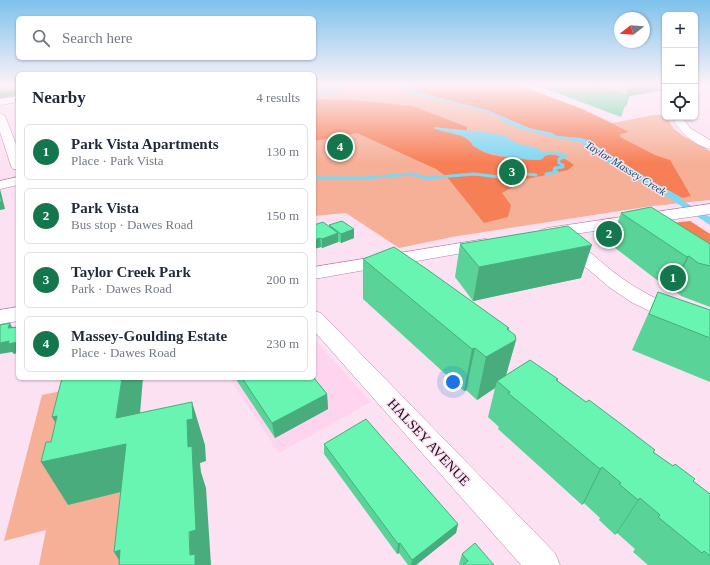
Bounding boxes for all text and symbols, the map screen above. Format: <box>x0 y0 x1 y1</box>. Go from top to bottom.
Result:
north arrow <box>614 12 650 48</box>
map controls <box>662 12 698 120</box>
button: + <box>662 12 698 48</box>
search box <box>16 16 316 60</box>
icon: search <box>30 27 52 49</box>
text: Search here <box>62 30 132 46</box>
button: − <box>662 48 698 84</box>
button: locate <box>662 84 698 120</box>
text: Nearby <box>32 88 86 107</box>
text: 4 results <box>256 90 300 105</box>
pin: 4 <box>327 132 353 162</box>
text: Park Vista Apartments <box>71 136 219 152</box>
water label: Taylor Massey Creek <box>584 138 669 198</box>
text: 1 <box>43 144 49 159</box>
text: 130 m <box>266 144 299 159</box>
text: Place · Park Vista <box>71 153 164 168</box>
pin: 3 <box>499 157 525 187</box>
text: Park Vista <box>71 200 139 216</box>
text: 2 <box>43 208 49 223</box>
text: 150 m <box>266 208 299 223</box>
text: Bus stop · Dawes Road <box>71 217 193 232</box>
pin: 2 <box>596 219 622 249</box>
pin: 1 <box>660 263 686 293</box>
text: Taylor Creek Park <box>71 264 191 280</box>
text: 3 <box>43 272 49 287</box>
text: 200 m <box>266 272 299 287</box>
text: Park · Dawes Road <box>71 281 172 296</box>
text: Massey-Goulding Estate <box>71 328 227 344</box>
text: 4 <box>43 336 49 351</box>
text: 230 m <box>266 336 299 351</box>
text: Place · Dawes Road <box>71 345 176 360</box>
your location <box>443 372 463 392</box>
street label: HALSEY AVENUE <box>385 396 473 489</box>

